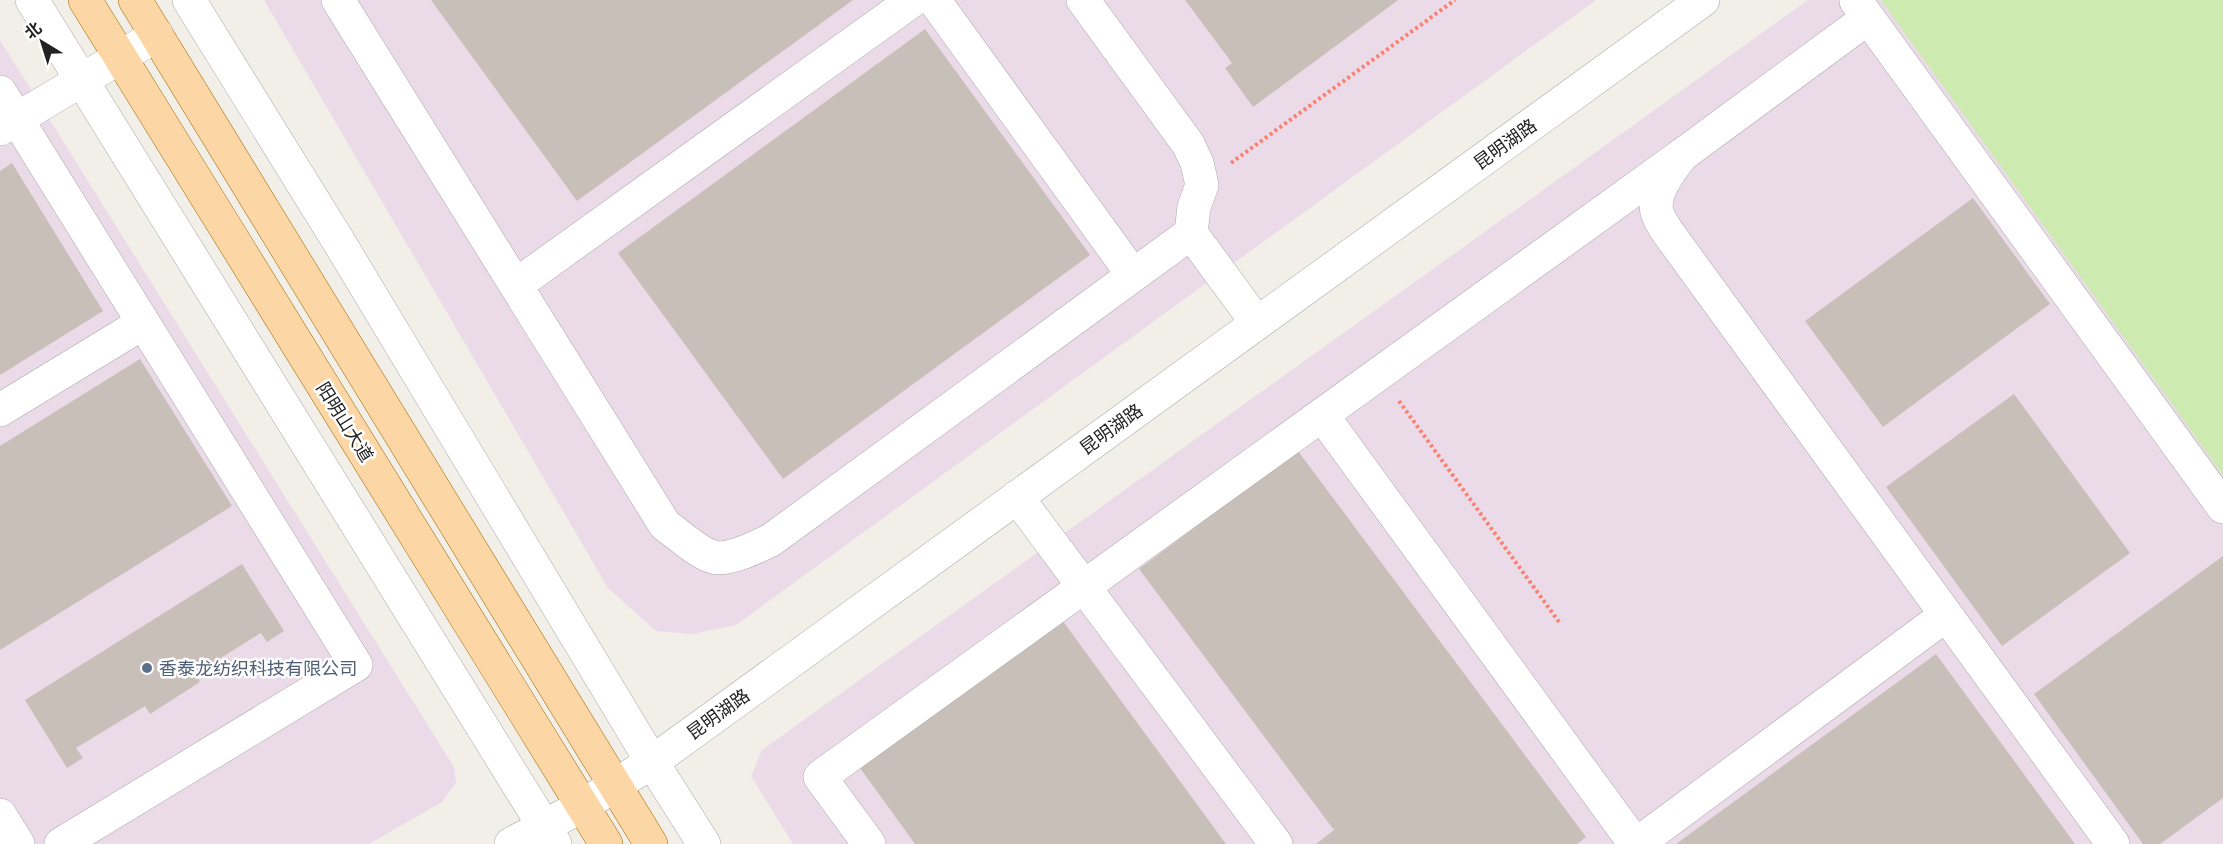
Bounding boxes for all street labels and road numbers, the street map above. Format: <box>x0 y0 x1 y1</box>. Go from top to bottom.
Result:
street label: 昆明湖路 <box>1470 114 1540 174</box>
street label: 阳明山大道 <box>312 378 378 466</box>
street label: 昆明湖路 <box>1076 399 1146 459</box>
street label: 昆明湖路 <box>683 684 753 744</box>

